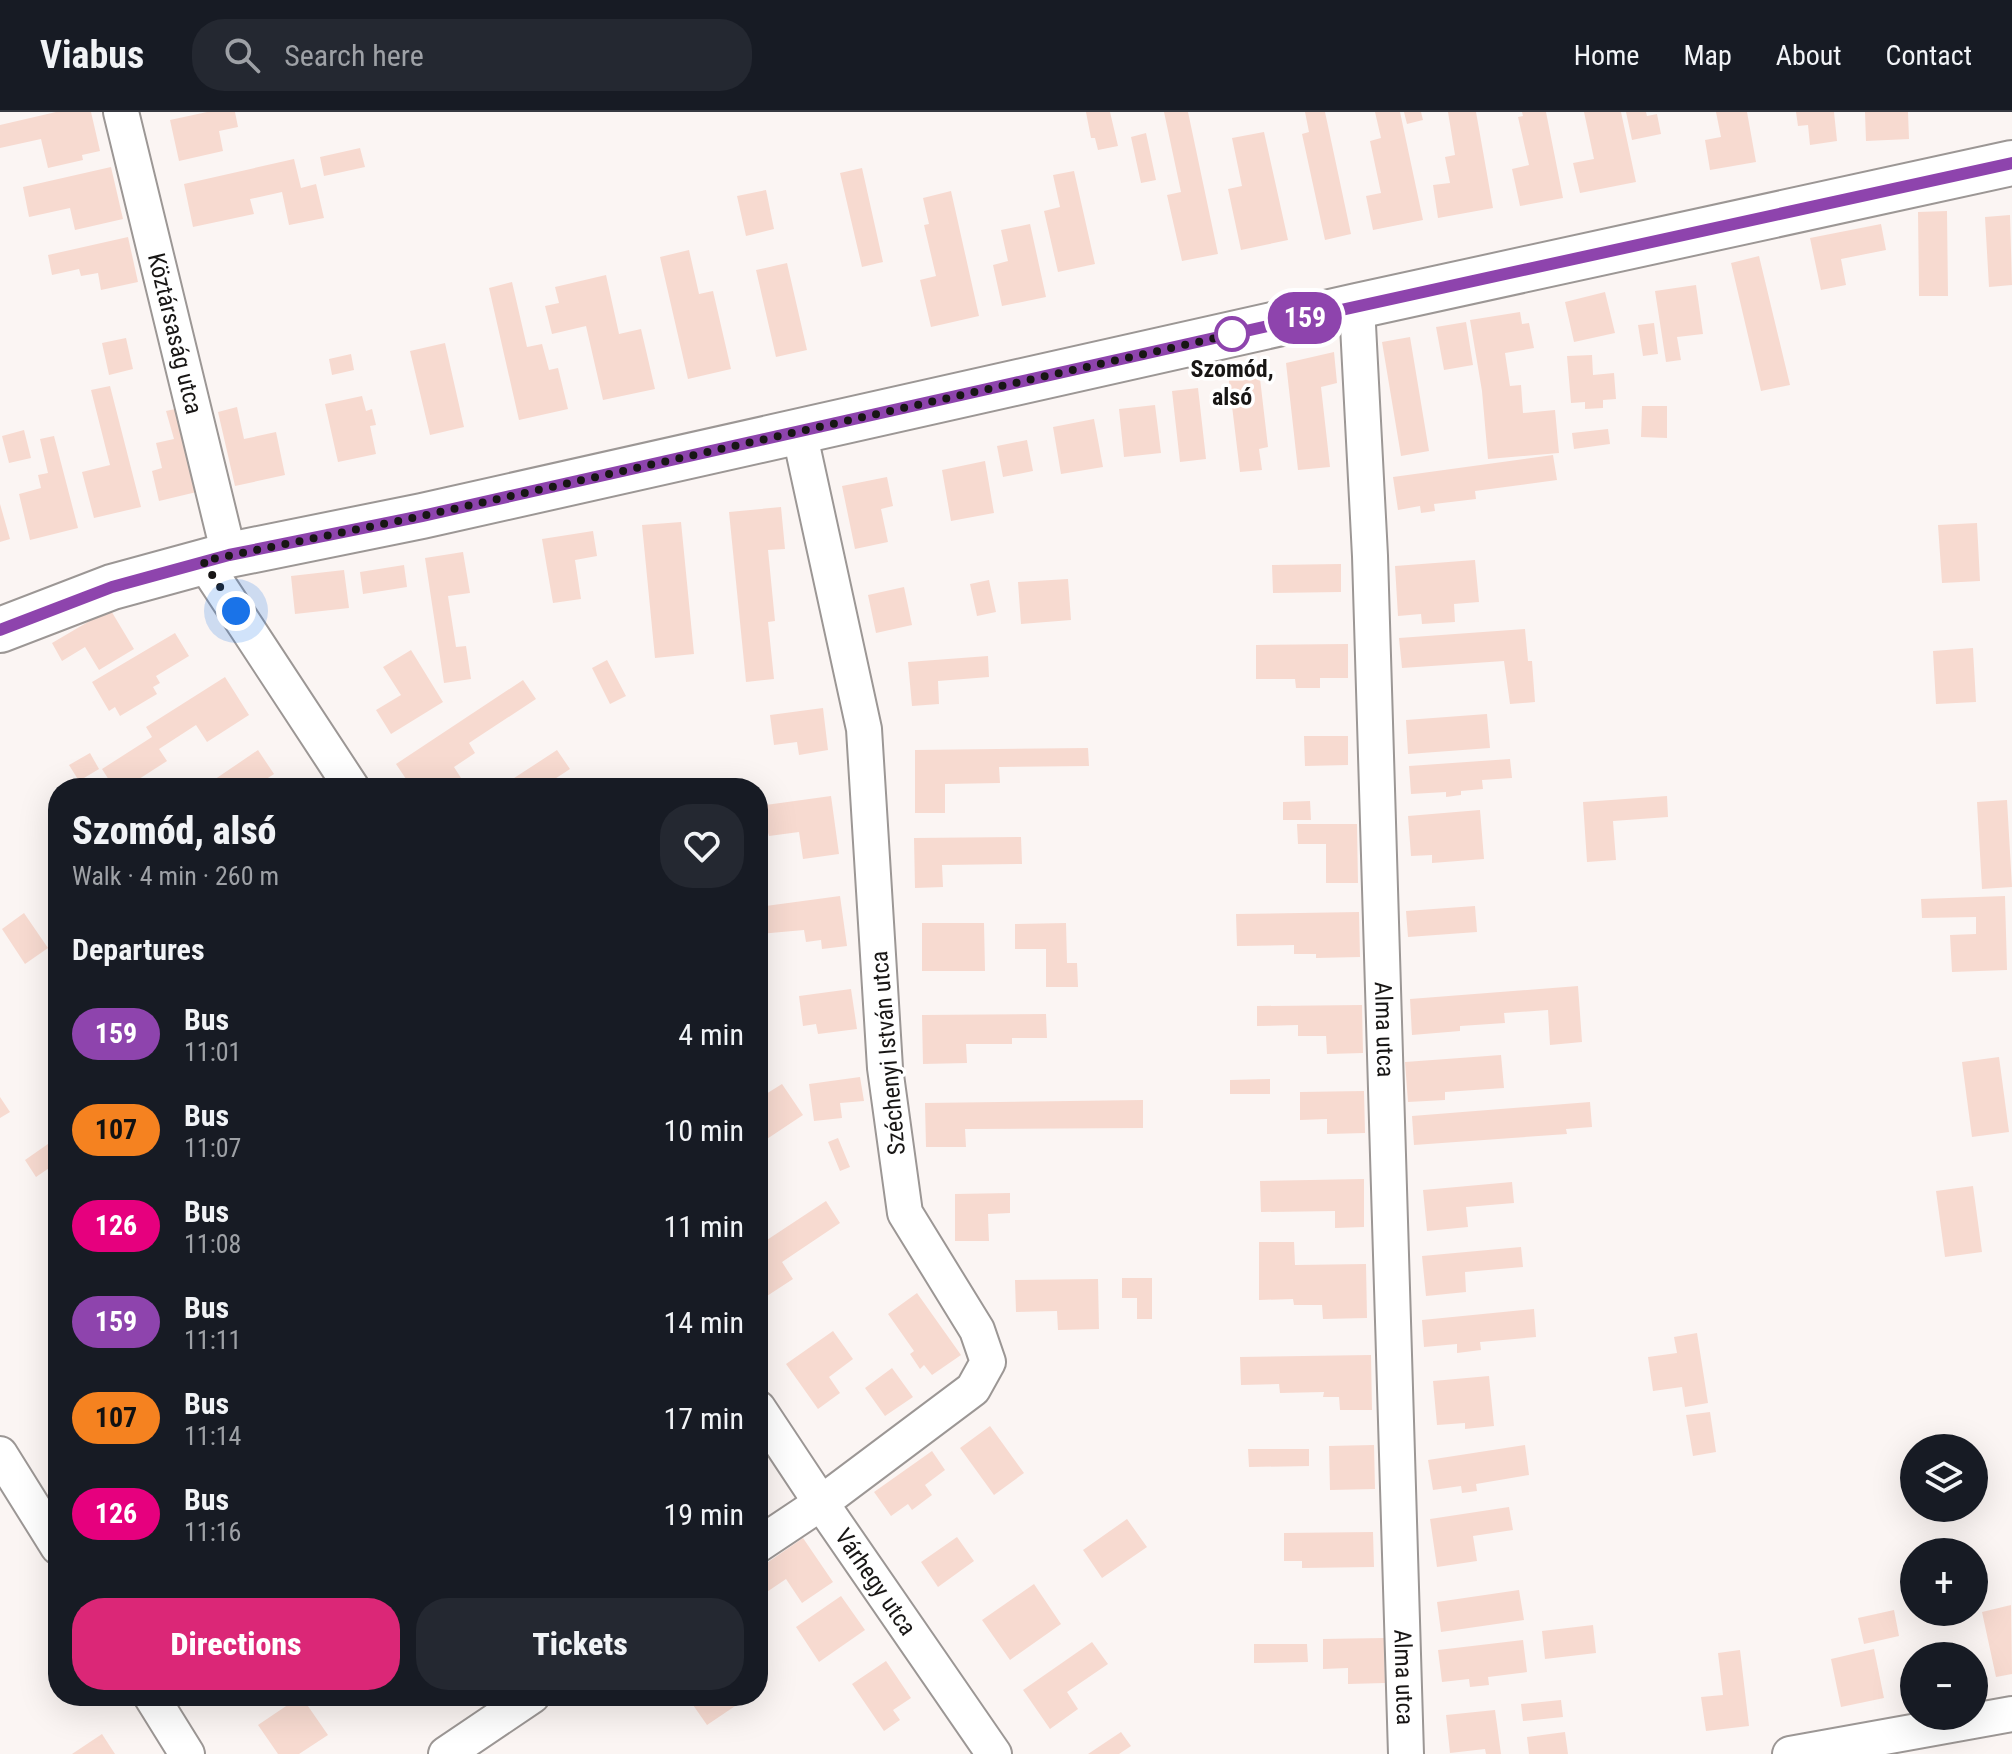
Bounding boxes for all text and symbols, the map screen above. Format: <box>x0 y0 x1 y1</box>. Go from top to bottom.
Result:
search box <box>192 19 752 91</box>
text: Viabus <box>40 33 144 77</box>
icon: search <box>220 33 264 77</box>
text: Search here <box>284 38 424 73</box>
text: Home <box>1574 39 1639 72</box>
text: Map <box>1683 39 1732 72</box>
text: About <box>1776 39 1842 72</box>
text: Contact <box>1886 39 1972 72</box>
street label: Köztársaság utca <box>142 250 208 417</box>
line badge: 159 <box>1259 292 1351 344</box>
text: 159 <box>1284 301 1326 334</box>
marker: Szomód, alsó <box>1215 317 1249 351</box>
place label: Szomód, alsó <box>1190 355 1274 411</box>
your location <box>216 591 256 631</box>
button: heart <box>660 804 744 888</box>
text: Szomód, alsó <box>72 809 276 853</box>
text: Walk · 4 min · 260 m <box>72 861 279 891</box>
text: Departures <box>72 932 205 967</box>
street label: Széchenyi István utca <box>865 950 911 1156</box>
street label: Alma utca <box>1369 981 1400 1078</box>
text: Bus <box>184 1002 229 1037</box>
text: 159 <box>95 1017 137 1050</box>
text: 4 min <box>678 1017 744 1052</box>
text: 11:01 <box>184 1037 241 1067</box>
text: Bus <box>184 1098 229 1133</box>
text: 107 <box>95 1113 137 1146</box>
text: 10 min <box>663 1113 744 1148</box>
text: 11:07 <box>184 1133 241 1163</box>
text: Bus <box>184 1194 229 1229</box>
text: 126 <box>95 1209 137 1242</box>
text: 11 min <box>663 1209 744 1244</box>
text: 11:08 <box>184 1229 241 1259</box>
text: Bus <box>184 1290 229 1325</box>
text: 159 <box>95 1305 137 1338</box>
text: 14 min <box>663 1305 744 1340</box>
text: 11:11 <box>184 1325 241 1355</box>
text: Bus <box>184 1386 229 1421</box>
text: 107 <box>95 1401 137 1434</box>
text: 17 min <box>663 1401 744 1436</box>
text: 11:14 <box>184 1421 241 1451</box>
map controls <box>1900 1434 1988 1730</box>
button: layers <box>1900 1434 1988 1522</box>
text: Bus <box>184 1482 229 1517</box>
text: 126 <box>95 1497 137 1530</box>
text: 19 min <box>663 1497 744 1532</box>
text: 11:16 <box>184 1517 241 1547</box>
street label: Várhegy utca <box>829 1523 922 1641</box>
button: + <box>1900 1538 1988 1626</box>
button: Directions <box>72 1598 400 1690</box>
button: Tickets <box>416 1598 744 1690</box>
street label: Alma utca <box>1388 1629 1419 1725</box>
button: − <box>1900 1642 1988 1730</box>

